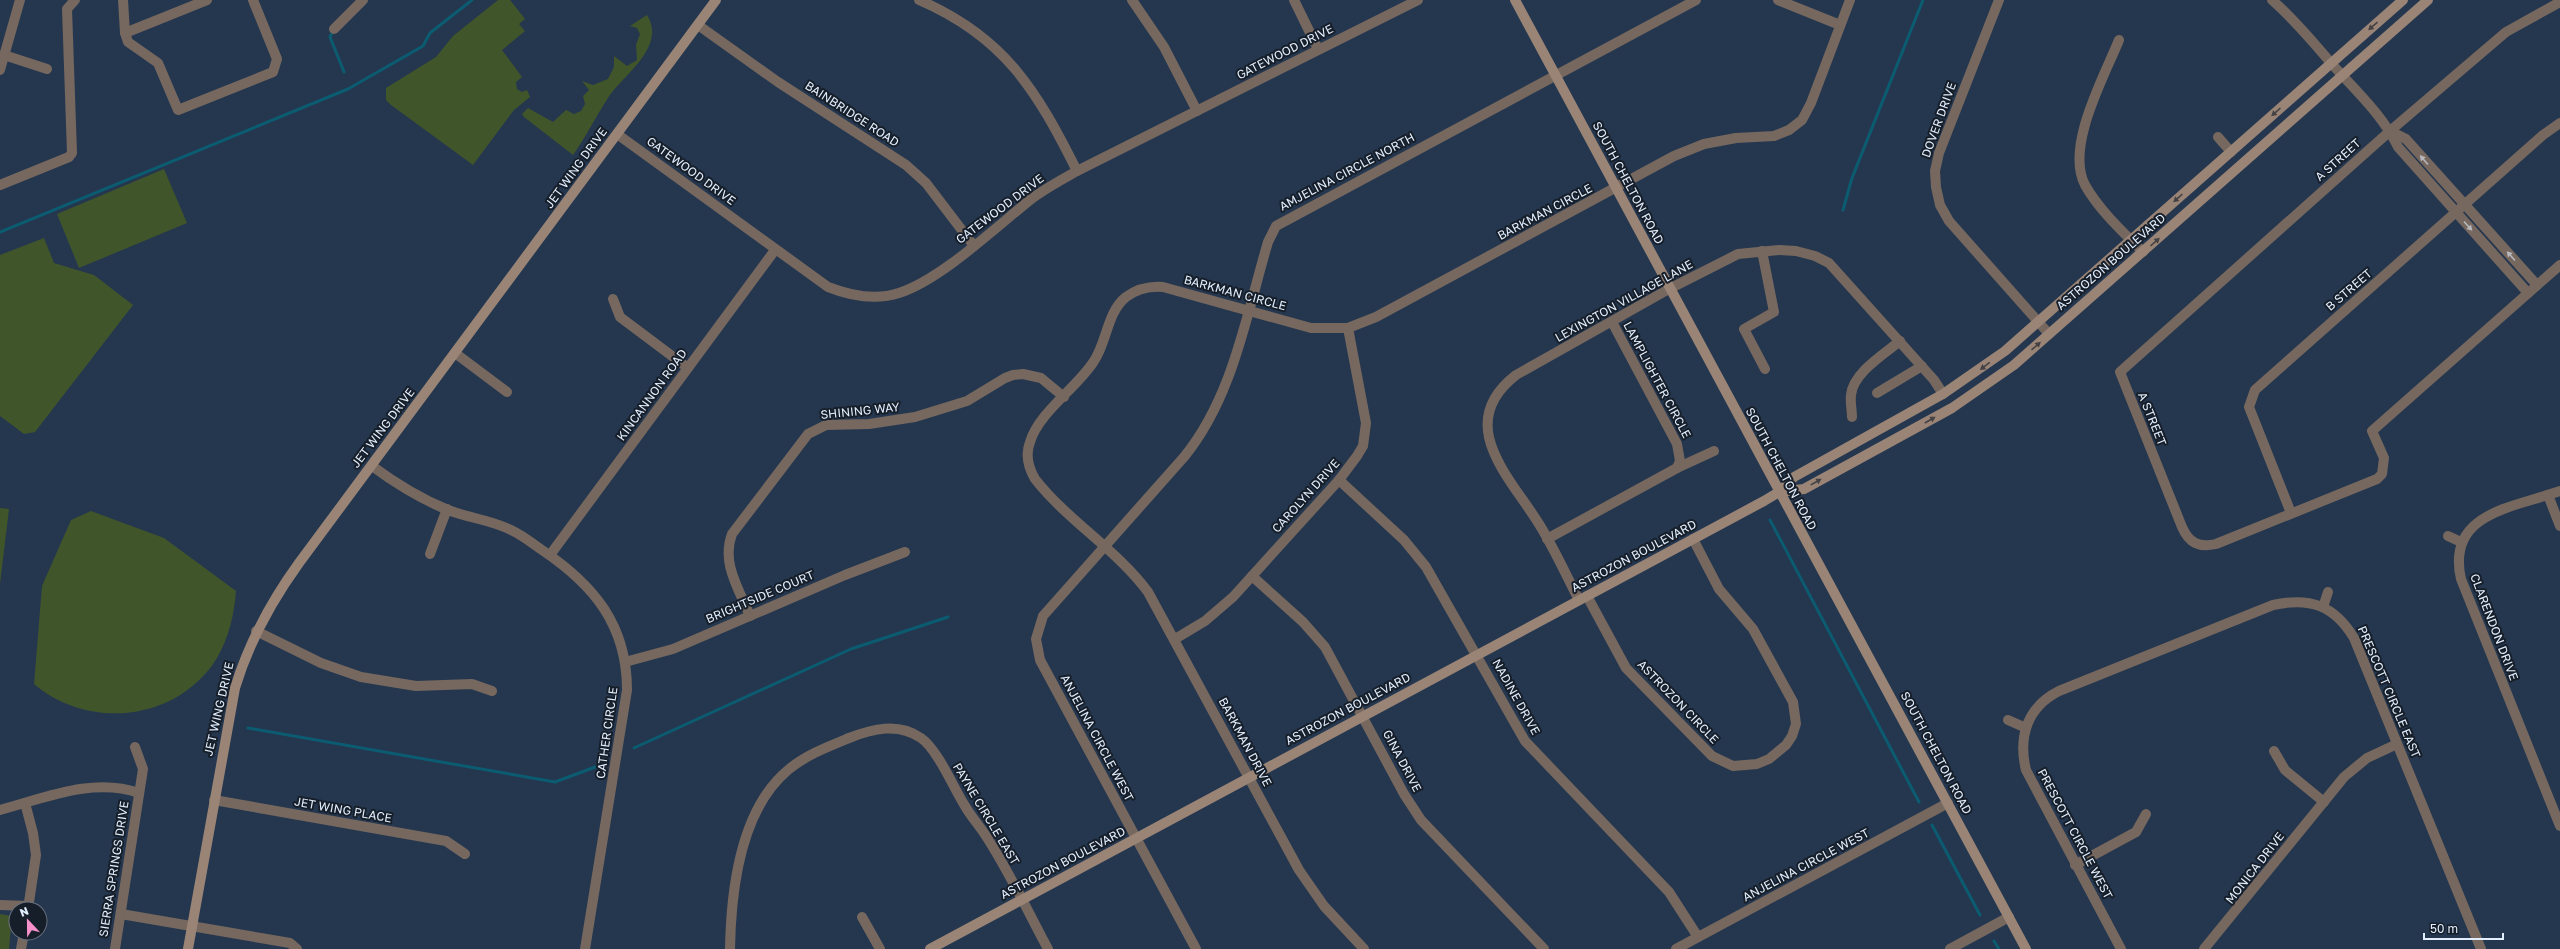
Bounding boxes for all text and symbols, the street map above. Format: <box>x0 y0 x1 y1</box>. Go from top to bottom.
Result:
street label: GATEWOOD DRIVE <box>1234 21 1336 82</box>
one-way arrow <box>2368 21 2378 30</box>
street label: BAINBRIDGE ROAD <box>802 78 902 150</box>
street label: DOVER DRIVE <box>1918 80 1959 160</box>
one-way arrow <box>2270 107 2281 116</box>
street label: SOUTH CHELTON ROAD <box>1590 119 1667 247</box>
street label: JET WING DRIVE <box>541 124 610 211</box>
street label: AMJELINA CIRCLE NORTH <box>1277 129 1417 214</box>
street label: GATEWOOD DRIVE <box>644 133 739 208</box>
street label: A STREET <box>2312 135 2364 184</box>
one-way arrow <box>2420 154 2429 165</box>
street label: GATEWOOD DRIVE <box>953 171 1047 247</box>
street label: BARKMAN CIRCLE <box>1495 180 1595 243</box>
one-way arrow <box>2174 193 2183 202</box>
street label: ASTROZON BOULEVARD <box>2053 210 2168 313</box>
one-way arrow <box>2463 220 2472 231</box>
one-way arrow <box>2150 237 2160 246</box>
one-way arrow <box>2507 252 2516 261</box>
street label: LEXINGTON VILLAGE LANE <box>1552 256 1695 345</box>
street label: B STREET <box>2322 265 2375 314</box>
street label: BARKMAN CIRCLE <box>1182 272 1288 313</box>
street label: LAMPLIGHTER CIRCLE <box>1620 319 1695 441</box>
one-way arrow <box>2031 341 2041 350</box>
street label: KINCANNON ROAD <box>613 346 690 443</box>
one-way arrow <box>1980 362 1991 370</box>
street label: JET WING DRIVE <box>348 385 418 471</box>
street label: A STREET <box>2135 390 2170 448</box>
street label: SHINING WAY <box>820 399 901 422</box>
street label: SOUTH CHELTON ROAD <box>1743 405 1820 533</box>
one-way arrow <box>1924 417 1936 423</box>
street label: CAROLYN DRIVE <box>1269 456 1343 536</box>
one-way arrow <box>1810 479 1822 486</box>
street label: ASTROZON BOULEVARD <box>1569 516 1699 595</box>
street label: BRIGHTSIDE COURT <box>703 567 817 626</box>
street label: CLARENDON DRIVE <box>2467 571 2522 682</box>
street label: PRESCOTT CIRCLE EAST <box>2355 624 2424 761</box>
street label: NADINE DRIVE <box>1489 656 1543 737</box>
street label: ASTROZON CIRCLE <box>1635 657 1722 747</box>
street label: JET WING DRIVE <box>200 660 237 757</box>
street label: ASTROZON BOULEVARD <box>1283 669 1413 748</box>
street label: ANJELINA CIRCLE WEST <box>1058 672 1137 804</box>
street label: CATHER CIRCLE <box>593 686 620 780</box>
street label: SOUTH CHELTON ROAD <box>1898 689 1975 817</box>
street label: BARKMAN DRIVE <box>1216 695 1275 789</box>
street label: GINA DRIVE <box>1380 727 1425 794</box>
street label: PAYNE CIRCLE EAST <box>950 760 1023 868</box>
street label: PRESCOTT CIRCLE WEST <box>2035 766 2116 902</box>
street label: JET WING PLACE <box>293 794 393 825</box>
street label: SIERRA SPRINGS DRIVE <box>95 800 132 938</box>
street label: ASTROZON BOULEVARD <box>998 823 1128 902</box>
street label: ANJELINA CIRCLE WEST <box>1740 825 1872 904</box>
street label: MONICA DRIVE <box>2222 829 2287 906</box>
north arrow <box>8 901 48 941</box>
text: N <box>18 904 30 919</box>
scale bar <box>2424 915 2503 941</box>
text: 50 m <box>2430 921 2458 936</box>

